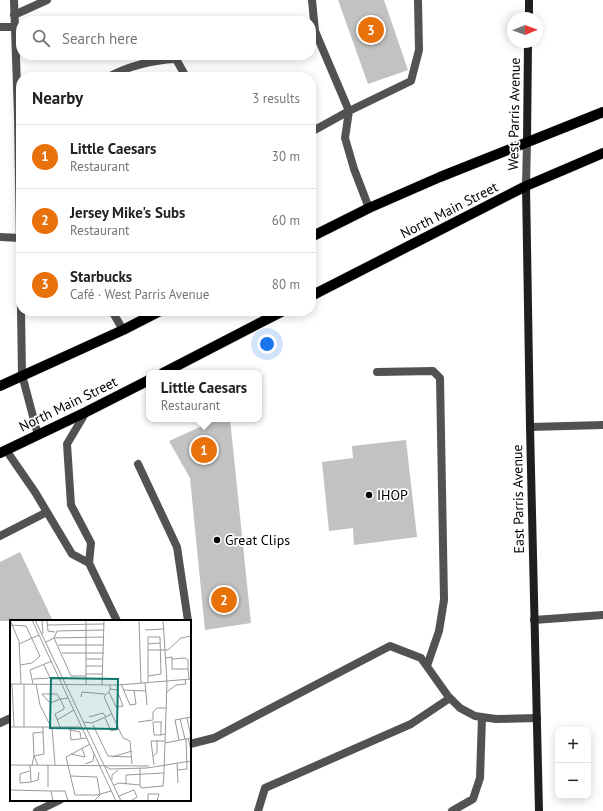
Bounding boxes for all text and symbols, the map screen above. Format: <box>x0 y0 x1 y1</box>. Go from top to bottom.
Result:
north arrow <box>507 12 543 48</box>
pin: 3 <box>358 15 384 45</box>
search box <box>16 16 316 60</box>
icon: search <box>30 27 52 49</box>
text: Search here <box>62 29 138 48</box>
street label: West Parris Avenue <box>504 57 524 171</box>
text: Nearby <box>32 87 83 109</box>
text: 3 results <box>252 90 300 107</box>
text: Little Caesars <box>70 139 156 158</box>
text: 1 <box>41 148 49 165</box>
text: 30 m <box>272 148 300 165</box>
text: Restaurant <box>70 158 129 175</box>
street label: North Main Street <box>397 178 501 242</box>
text: Jersey Mike's Subs <box>70 203 185 222</box>
text: 2 <box>41 212 49 229</box>
text: 60 m <box>272 212 300 229</box>
text: Restaurant <box>70 222 129 239</box>
text: Starbucks <box>70 267 132 286</box>
text: 3 <box>41 276 49 293</box>
text: 80 m <box>272 276 300 293</box>
text: Café · West Parris Avenue <box>70 286 209 303</box>
your location <box>257 334 277 354</box>
popup <box>146 370 262 422</box>
street label: North Main Street <box>16 372 120 436</box>
text: Little Caesars <box>161 378 247 397</box>
text: Restaurant <box>161 397 220 414</box>
pin: 1 <box>191 435 217 465</box>
street label: East Parris Avenue <box>508 444 528 554</box>
place label: IHOP <box>377 486 408 504</box>
marker: IHOP <box>364 490 374 500</box>
place label: Great Clips <box>225 531 290 549</box>
marker: Great Clips <box>212 535 222 545</box>
pin: 2 <box>211 585 237 615</box>
inset map <box>10 620 191 801</box>
map controls <box>555 727 591 799</box>
button: + <box>555 727 591 763</box>
button: − <box>555 763 591 799</box>

